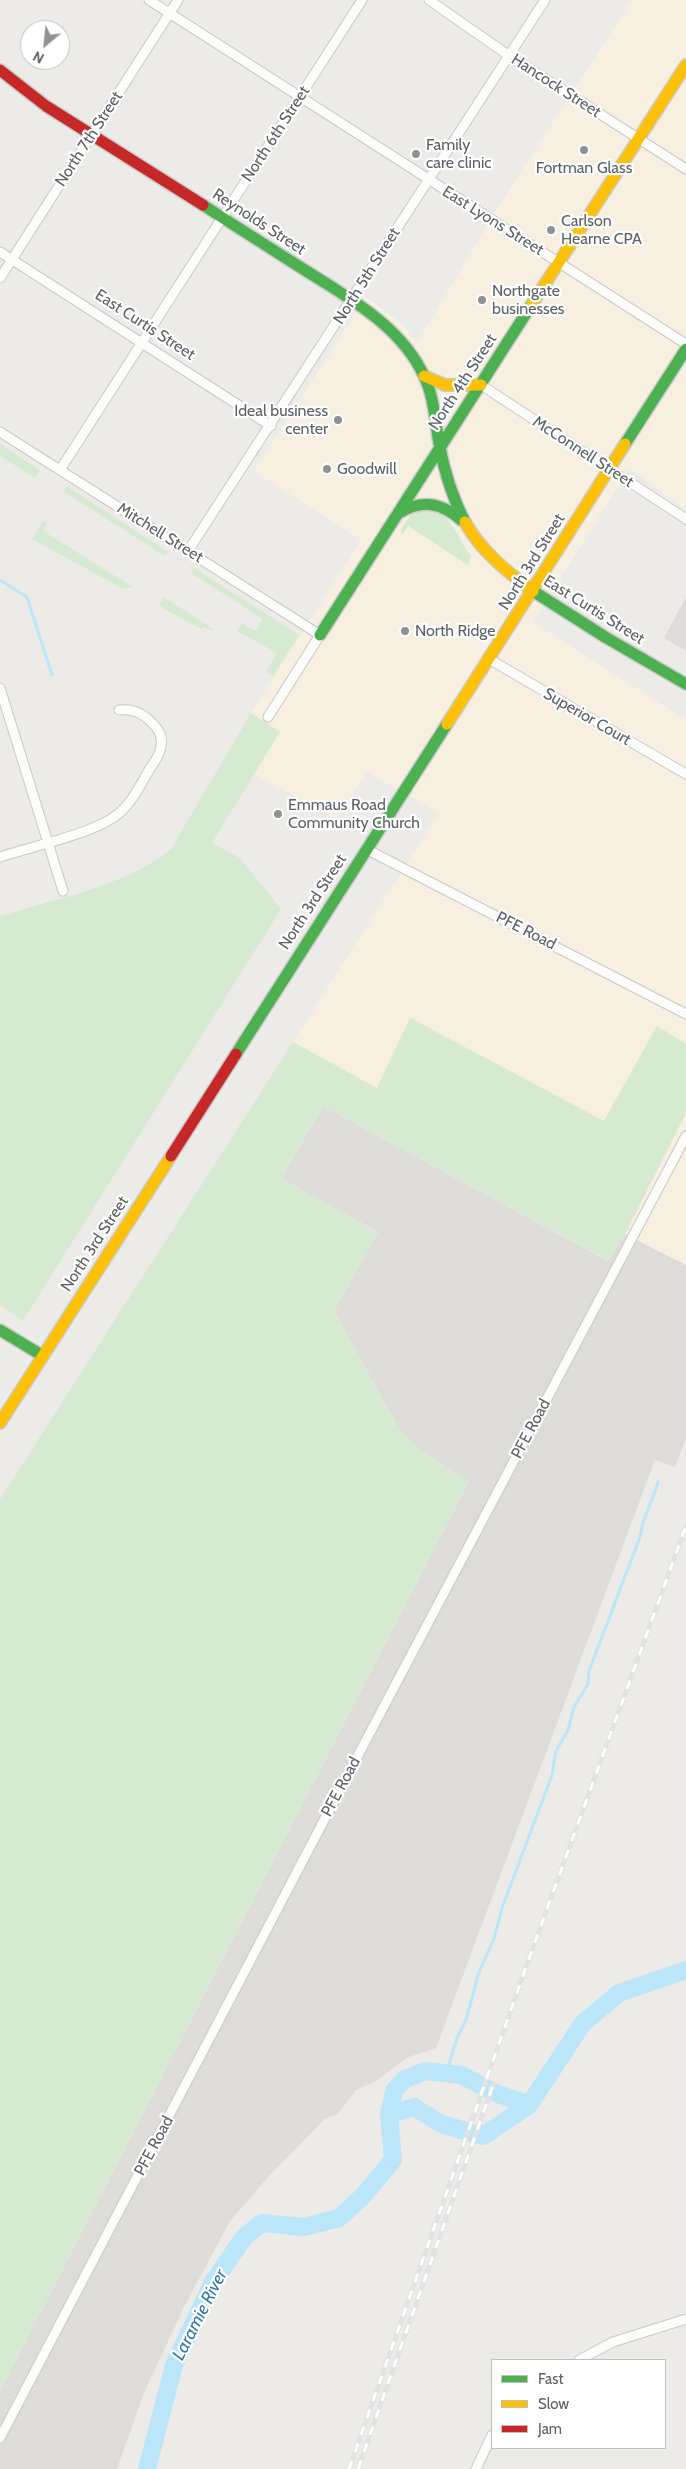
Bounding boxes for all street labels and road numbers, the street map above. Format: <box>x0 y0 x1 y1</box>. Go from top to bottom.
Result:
street label: Hancock Street <box>508 50 604 122</box>
street label: North 6th Street <box>238 82 314 186</box>
street label: North 7th Street <box>51 88 127 190</box>
street label: East Lyons Street <box>439 182 547 260</box>
street label: Reynolds Street <box>209 185 309 259</box>
street label: North 5th Street <box>330 224 404 328</box>
street label: East Curtis Street <box>91 286 199 364</box>
street label: North 4th Street <box>425 330 501 434</box>
street label: McConnell Street <box>529 412 637 492</box>
street label: Mitchell Street <box>113 499 207 567</box>
street label: North 3rd Street <box>495 510 569 614</box>
street label: East Curtis Street <box>540 571 648 649</box>
street label: Superior Court <box>540 684 634 750</box>
street label: North 3rd Street <box>275 851 351 953</box>
street label: PFE Road <box>493 908 559 954</box>
street label: North 3rd Street <box>57 1193 133 1295</box>
street label: PFE Road <box>507 1396 555 1462</box>
street label: PFE Road <box>317 1754 365 1820</box>
street label: PFE Road <box>130 2113 178 2179</box>

